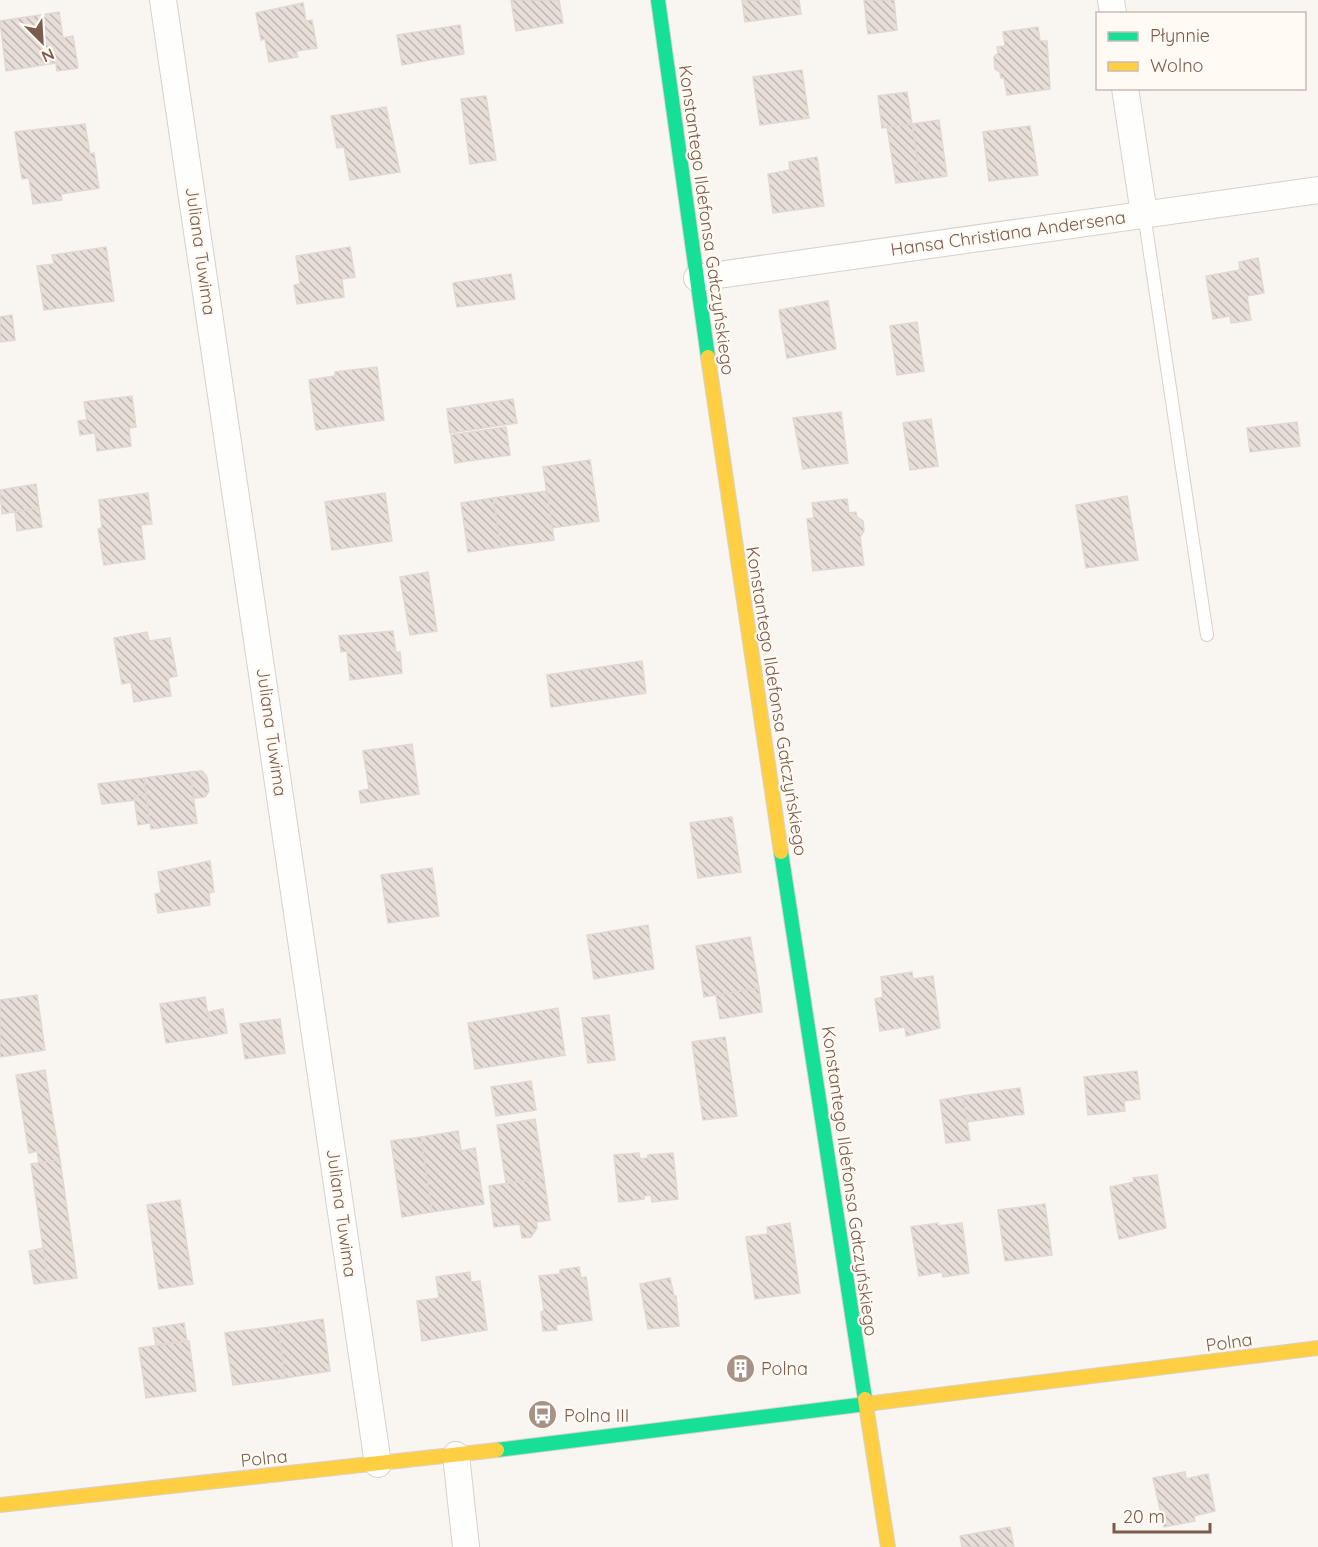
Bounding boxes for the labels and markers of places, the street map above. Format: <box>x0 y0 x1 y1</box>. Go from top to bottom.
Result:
building icon: Polna <box>724 1352 756 1384</box>
place label: Polna <box>761 1357 808 1380</box>
bus stop icon: Polna III <box>527 1399 559 1431</box>
place label: Polna III <box>564 1404 629 1427</box>

